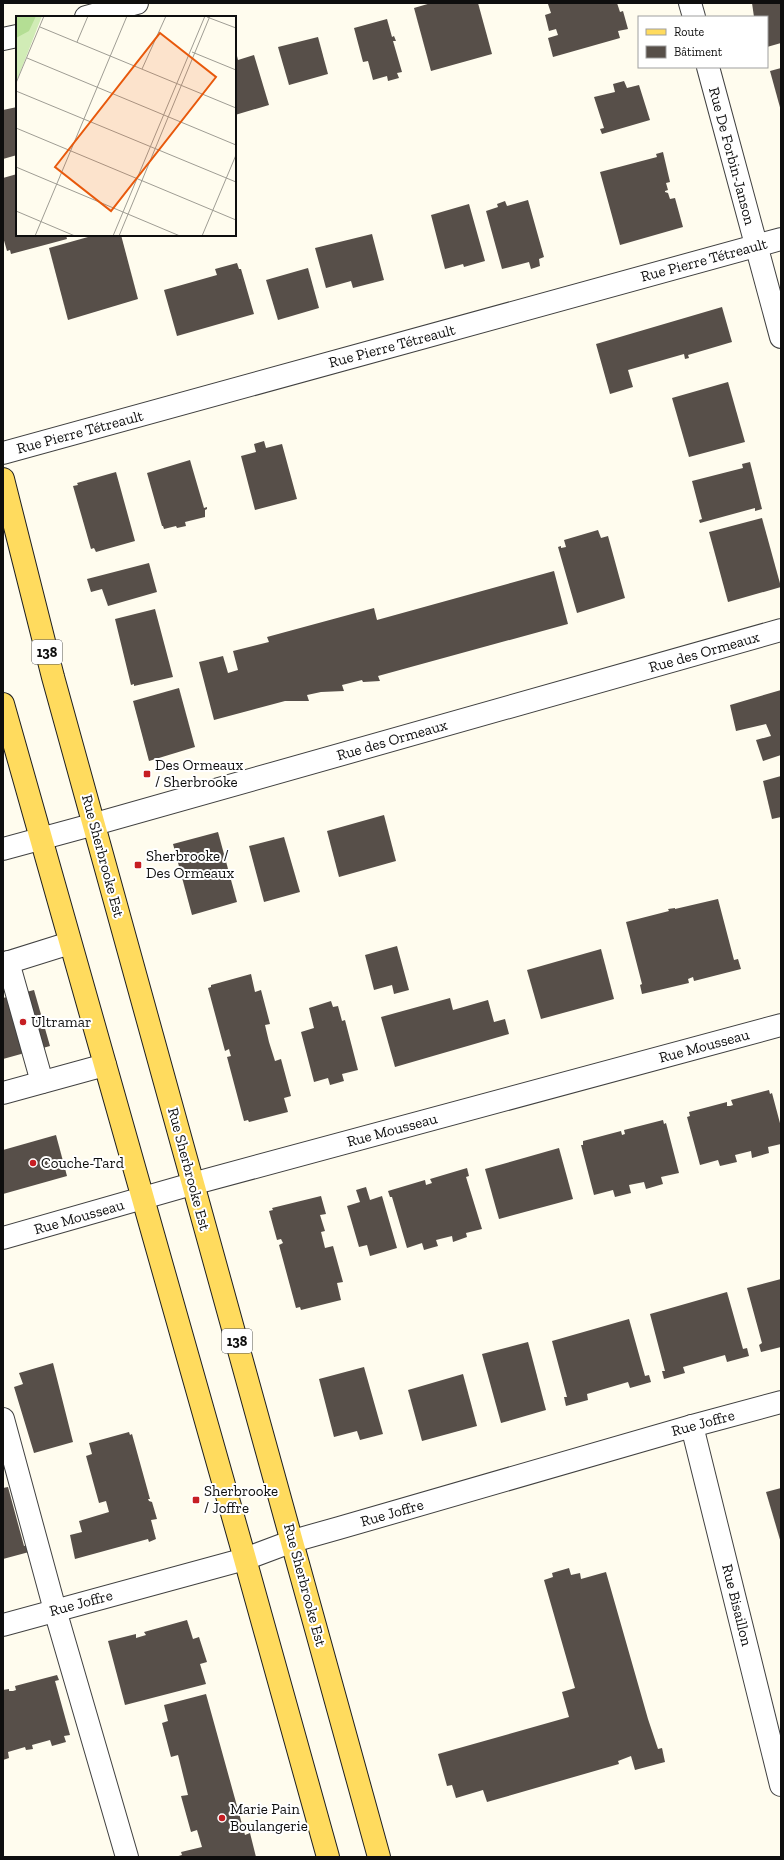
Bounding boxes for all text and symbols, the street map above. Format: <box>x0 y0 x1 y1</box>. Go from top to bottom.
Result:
inset map <box>16 16 236 236</box>
legend <box>638 16 768 68</box>
text: Route <box>674 25 705 39</box>
text: Bâtiment <box>674 45 723 59</box>
street label: Rue De Forbin-Janson <box>705 85 759 227</box>
street label: Rue Pierre Tétreault <box>639 234 770 286</box>
street label: Rue Pierre Tétreault <box>327 320 458 372</box>
street label: Rue Pierre Tétreault <box>15 406 146 458</box>
street label: Rue des Ormeaux <box>647 628 762 676</box>
road number: 138 <box>32 640 62 664</box>
street label: Rue des Ormeaux <box>335 716 450 764</box>
place label: Des Ormeaux / Sherbrooke <box>155 756 243 791</box>
marker: Des Ormeaux / Sherbrooke <box>142 769 152 779</box>
street label: Rue Sherbrooke Est <box>78 793 128 920</box>
place label: Sherbrooke / Des Ormeaux <box>146 847 234 882</box>
marker: Sherbrooke / Des Ormeaux <box>133 860 143 870</box>
place label: Ultramar <box>31 1013 91 1031</box>
marker: Ultramar <box>18 1017 28 1027</box>
street label: Rue Mousseau <box>657 1025 752 1067</box>
street label: Rue Sherbrooke Est <box>164 1106 214 1233</box>
street label: Rue Mousseau <box>345 1109 440 1151</box>
place label: Couche-Tard <box>41 1154 125 1172</box>
marker: Couche-Tard <box>28 1158 38 1168</box>
street label: Rue Mousseau <box>32 1195 127 1238</box>
road number: 138 <box>222 1329 252 1353</box>
street label: Rue Joffre <box>669 1406 737 1440</box>
place label: Sherbrooke / Joffre <box>204 1482 278 1517</box>
marker: Sherbrooke / Joffre <box>191 1495 201 1505</box>
street label: Rue Joffre <box>358 1495 426 1531</box>
street label: Rue Sherbrooke Est <box>280 1522 330 1649</box>
street label: Rue Bisaillon <box>718 1562 756 1648</box>
street label: Rue Joffre <box>47 1586 115 1620</box>
place label: Marie Pain Boulangerie <box>230 1800 308 1835</box>
marker: Marie Pain Boulangerie <box>217 1813 227 1823</box>

